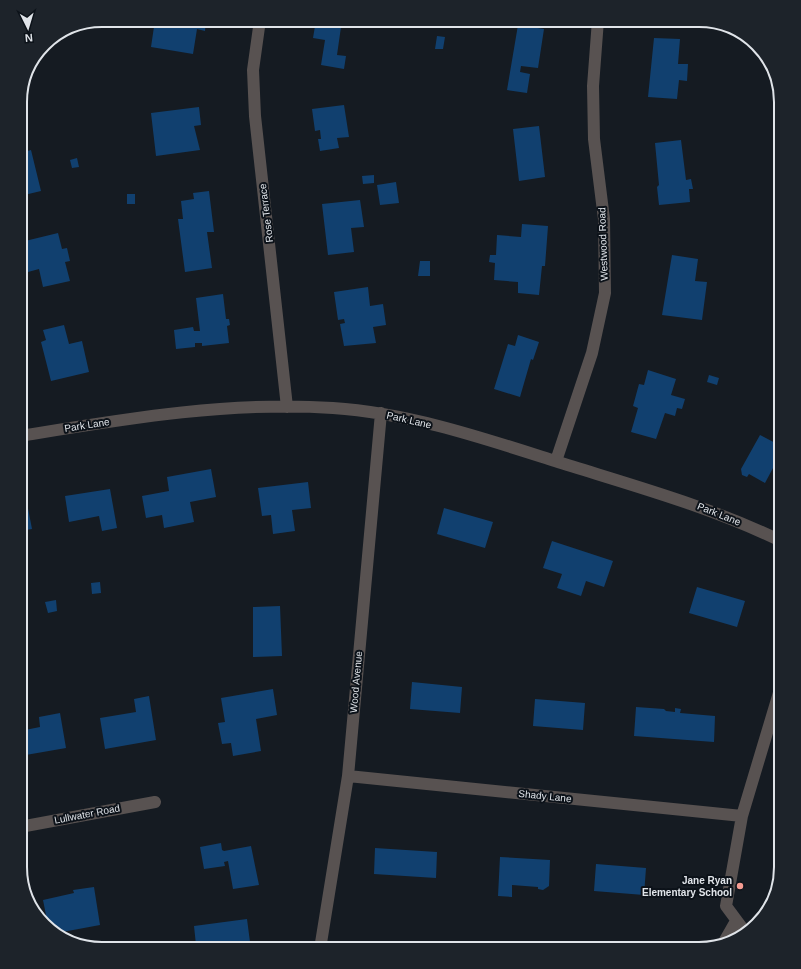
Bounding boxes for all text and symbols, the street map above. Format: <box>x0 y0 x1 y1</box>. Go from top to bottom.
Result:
north arrow <box>8 8 48 48</box>
text: N <box>24 32 33 44</box>
street label: Rose Terrace <box>257 182 275 243</box>
street label: Westwood Road <box>596 207 610 281</box>
street label: Park Lane <box>386 410 433 431</box>
street label: Park Lane <box>64 416 111 434</box>
street label: Park Lane <box>696 500 743 528</box>
street label: Wood Avenue <box>348 650 364 713</box>
street label: Shady Lane <box>518 788 573 804</box>
street label: Lullwater Road <box>53 802 121 826</box>
place label: Jane Ryan Elementary School <box>642 875 732 898</box>
marker: Jane Ryan Elementary School <box>735 881 745 891</box>

